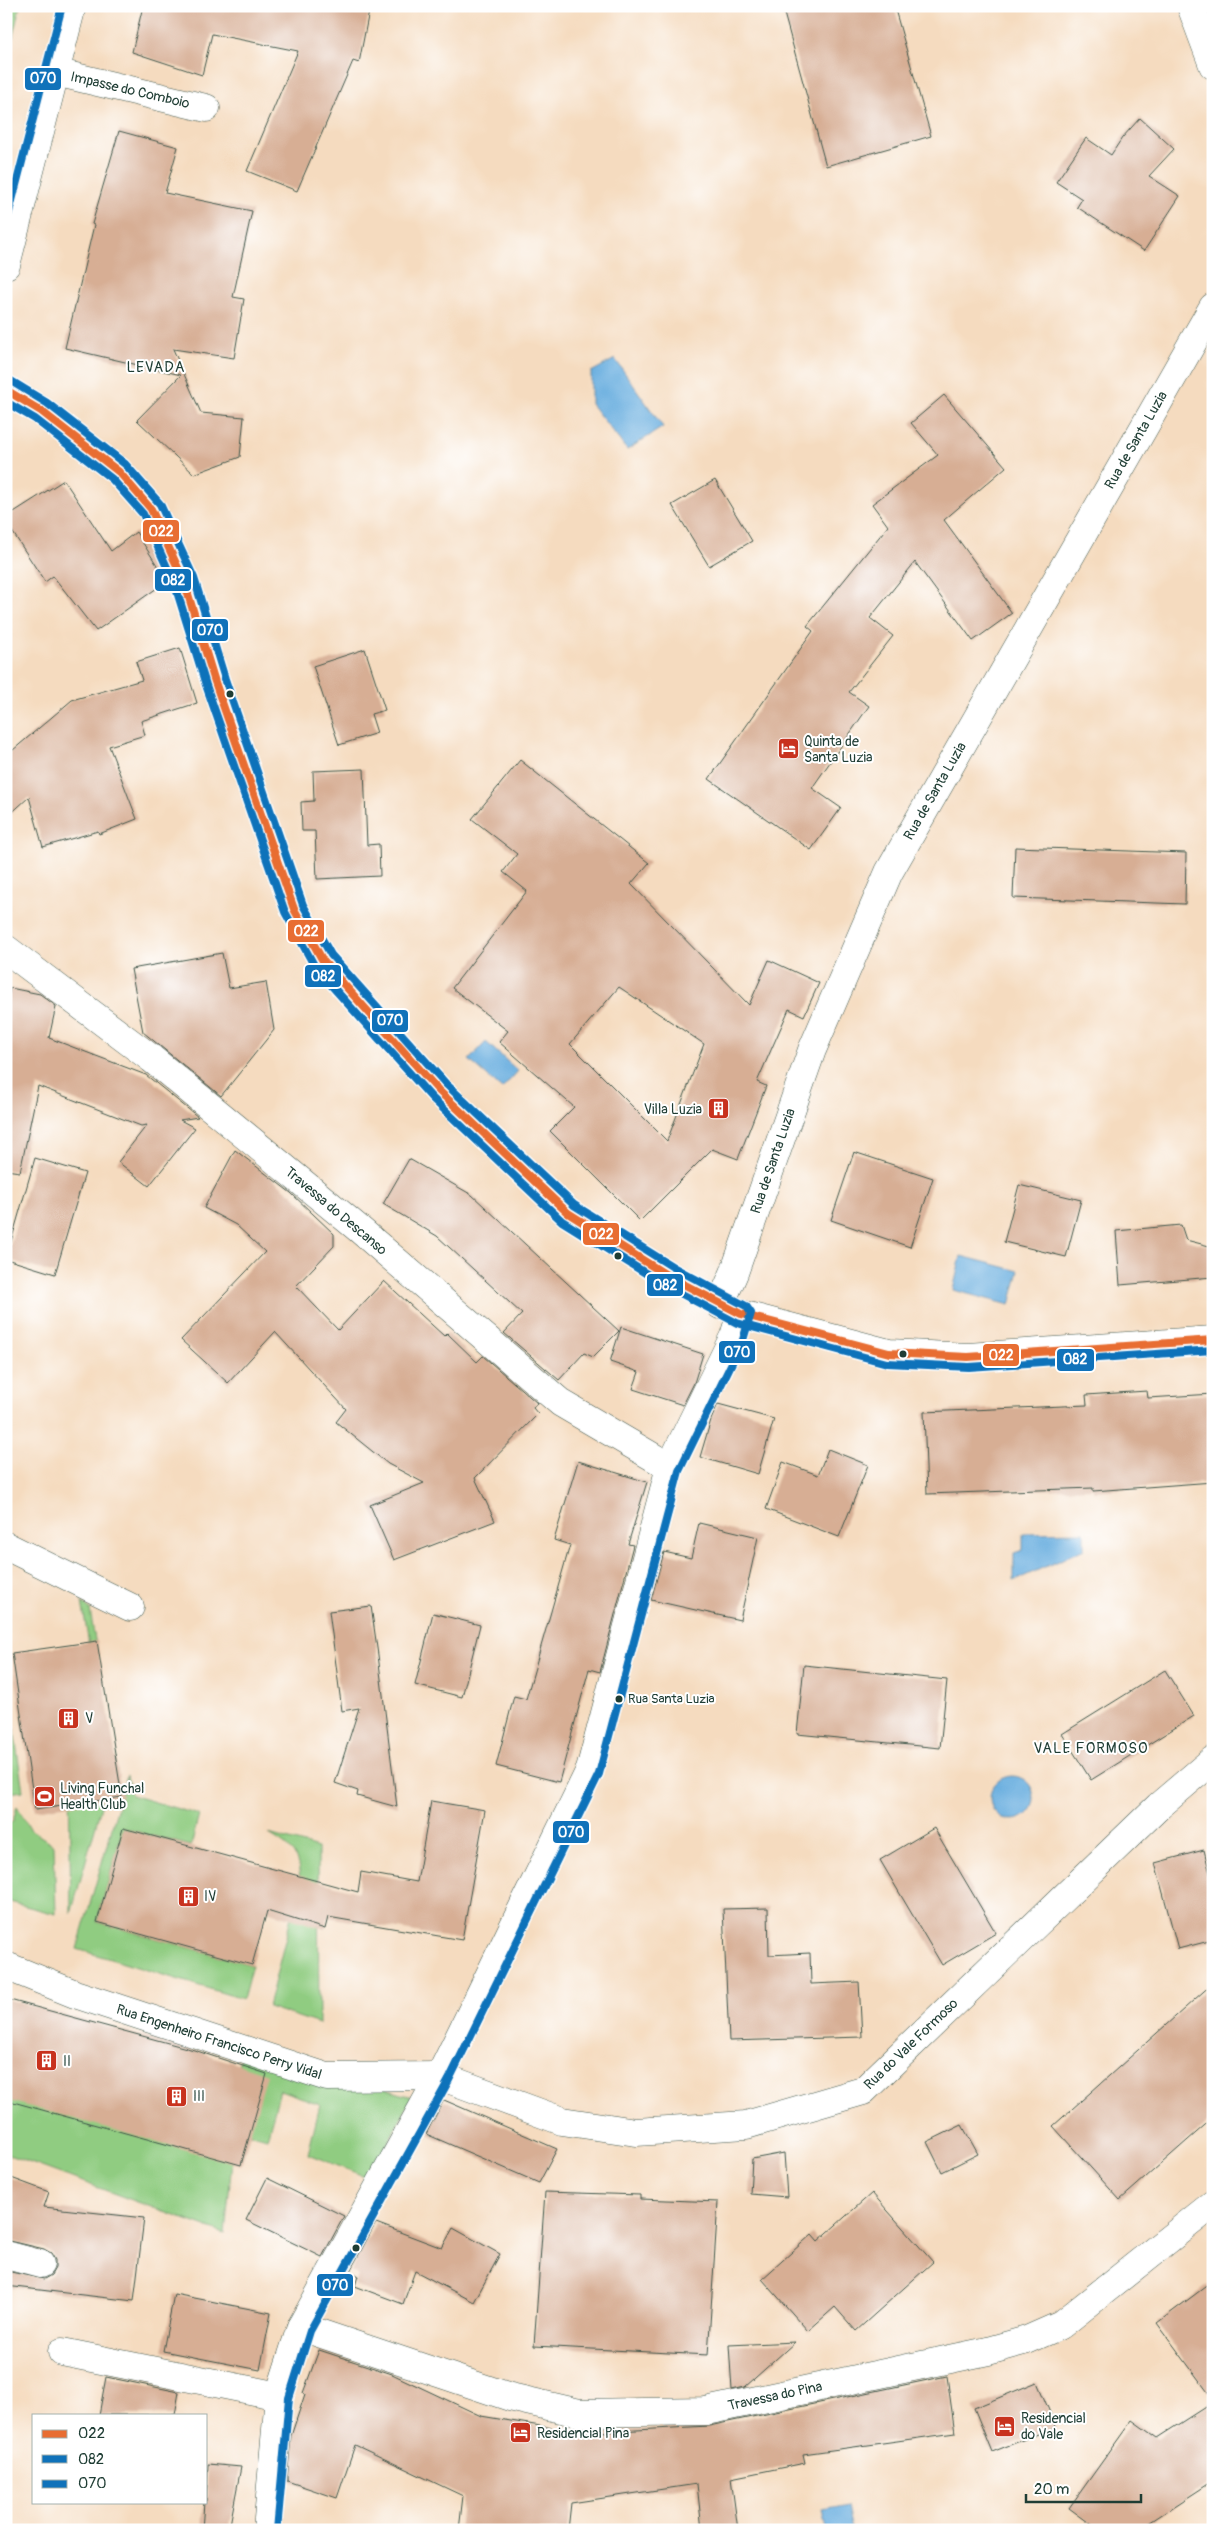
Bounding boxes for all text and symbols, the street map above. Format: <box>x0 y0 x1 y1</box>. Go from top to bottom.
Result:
line badge: 070 <box>24 67 62 91</box>
street label: Impasse do Comboio <box>69 68 192 112</box>
text: 070 <box>30 70 57 87</box>
district label: LEVADA <box>127 358 185 377</box>
street label: Rua de Santa Luzia <box>1101 388 1171 492</box>
line badge: 022 <box>142 519 180 543</box>
text: 022 <box>148 523 174 540</box>
line badge: 082 <box>154 568 192 592</box>
text: 082 <box>161 572 185 589</box>
line badge: 070 <box>191 618 229 642</box>
text: 070 <box>197 622 224 639</box>
unlabelled marker <box>225 689 235 699</box>
place label: Quinta de Santa Luzia <box>804 733 872 766</box>
hotel icon: Quinta de Santa Luzia <box>776 737 800 761</box>
street label: Rua de Santa Luzia <box>900 739 970 843</box>
line badge: 022 <box>287 919 325 943</box>
text: 022 <box>293 923 319 940</box>
line badge: 082 <box>304 964 342 988</box>
text: 082 <box>311 968 335 985</box>
line badge: 070 <box>371 1009 409 1033</box>
text: 070 <box>377 1012 404 1029</box>
building icon: Villa Luzia <box>706 1097 730 1121</box>
place label: Villa Luzia <box>644 1101 702 1118</box>
street label: Rua de Santa Luzia <box>747 1106 799 1216</box>
street label: Travessa do Descanso <box>282 1163 391 1259</box>
line badge: 022 <box>582 1222 620 1246</box>
text: 022 <box>588 1226 614 1243</box>
unlabelled marker <box>613 1251 623 1261</box>
line badge: 082 <box>646 1273 684 1297</box>
text: 082 <box>653 1277 677 1294</box>
line badge: 070 <box>718 1340 756 1364</box>
line badge: 022 <box>982 1343 1020 1367</box>
text: 070 <box>724 1344 751 1361</box>
text: 022 <box>988 1347 1014 1364</box>
line badge: 082 <box>1056 1348 1095 1372</box>
unlabelled marker <box>898 1349 908 1359</box>
text: 082 <box>1063 1351 1087 1368</box>
place label: Rua Santa Luzia <box>628 1691 715 1707</box>
marker: Rua Santa Luzia <box>614 1694 624 1704</box>
building icon: V <box>57 1706 81 1730</box>
place label: V <box>85 1710 93 1727</box>
district label: VALE FORMOSO <box>1034 1739 1148 1758</box>
place label: Living Funchal Health Club <box>60 1780 144 1813</box>
sports icon: Living Funchal Health Club <box>32 1784 56 1808</box>
line badge: 070 <box>552 1820 590 1844</box>
text: 070 <box>558 1824 585 1841</box>
building icon: IV <box>176 1884 200 1908</box>
place label: IV <box>204 1888 216 1905</box>
street label: Rua do Vale Formoso <box>861 1994 962 2093</box>
street label: Rua Engenheiro Francisco Perry Vidal <box>114 2001 324 2083</box>
building icon: II <box>35 2049 59 2073</box>
place label: II <box>63 2053 71 2070</box>
building icon: III <box>165 2084 189 2108</box>
place label: III <box>193 2088 205 2105</box>
unlabelled marker <box>351 2243 361 2253</box>
line badge: 070 <box>316 2273 354 2297</box>
text: 070 <box>322 2277 349 2294</box>
street label: Travessa do Pina <box>726 2378 824 2414</box>
place label: Residencial do Vale <box>1021 2410 1086 2443</box>
legend <box>32 2414 208 2504</box>
hotel icon: Residencial do Vale <box>993 2414 1017 2438</box>
hotel icon: Residencial Pina <box>509 2421 533 2445</box>
text: 022 <box>78 2424 105 2443</box>
place label: Residencial Pina <box>537 2425 629 2442</box>
text: 082 <box>78 2450 104 2469</box>
scale bar <box>1026 2471 1142 2503</box>
text: 070 <box>78 2474 106 2493</box>
text: 20 m <box>1034 2480 1069 2499</box>

